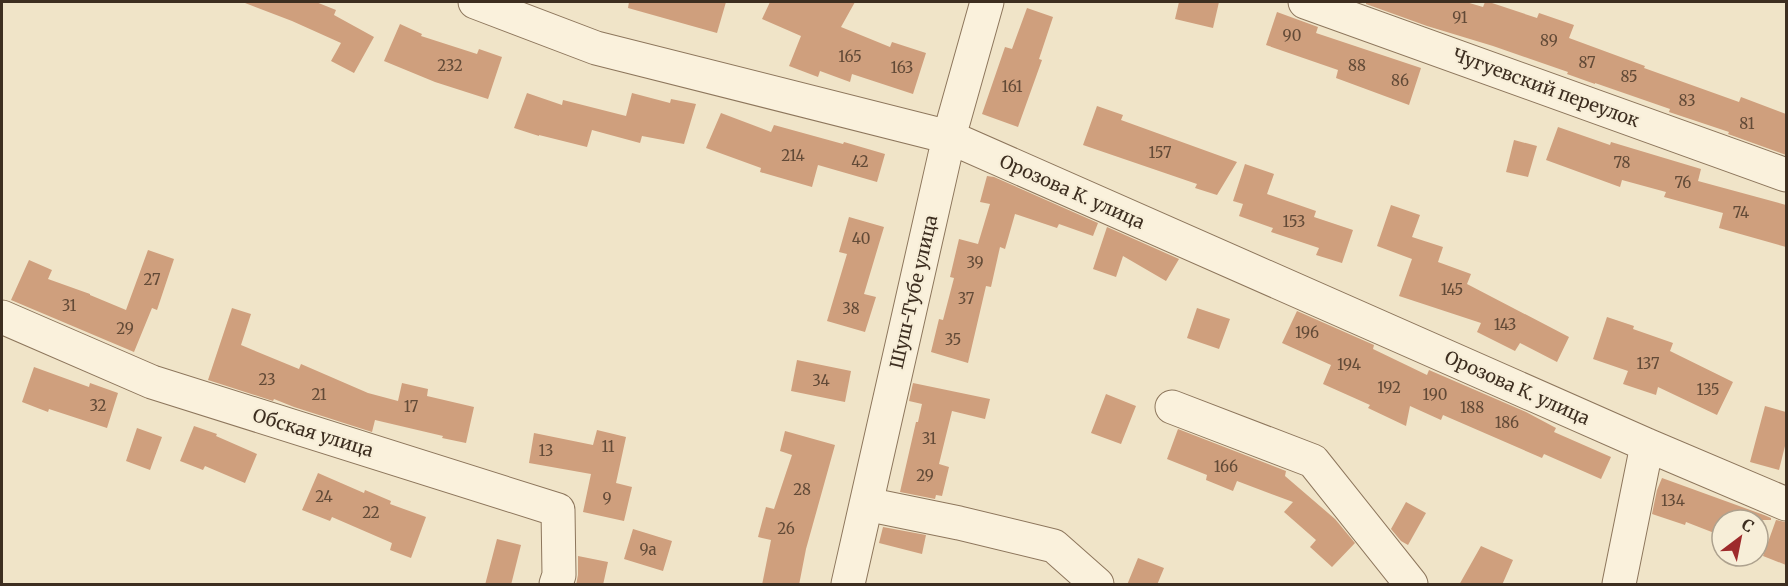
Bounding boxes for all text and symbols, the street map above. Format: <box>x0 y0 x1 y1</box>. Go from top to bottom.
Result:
house number: 91 <box>1452 8 1468 27</box>
house number: 90 <box>1283 26 1301 45</box>
house number: 89 <box>1540 31 1558 50</box>
street label: Чугуевский переулок <box>1450 43 1643 132</box>
house number: 165 <box>838 47 862 66</box>
house number: 87 <box>1578 53 1596 72</box>
house number: 232 <box>437 56 463 75</box>
house number: 88 <box>1348 56 1366 75</box>
house number: 163 <box>891 58 913 77</box>
house number: 85 <box>1620 67 1638 86</box>
house number: 86 <box>1391 71 1409 90</box>
house number: 161 <box>1001 77 1023 96</box>
house number: 83 <box>1679 91 1696 110</box>
house number: 81 <box>1739 114 1755 133</box>
house number: 157 <box>1149 143 1172 162</box>
house number: 214 <box>781 146 805 165</box>
street label: Орозова К. улица <box>996 149 1149 234</box>
house number: 42 <box>851 152 869 171</box>
house number: 78 <box>1613 153 1631 172</box>
house number: 76 <box>1675 173 1691 192</box>
house number: 74 <box>1733 203 1749 222</box>
street label: Шуш-Тубе улица <box>885 212 942 371</box>
house number: 153 <box>1283 212 1305 231</box>
house number: 40 <box>852 229 870 248</box>
house number: 39 <box>966 253 984 272</box>
house number: 27 <box>144 270 161 289</box>
house number: 145 <box>1441 280 1463 299</box>
house number: 37 <box>958 289 975 308</box>
house number: 31 <box>62 296 77 315</box>
house number: 38 <box>842 299 860 318</box>
house number: 143 <box>1494 315 1516 334</box>
house number: 29 <box>116 319 134 338</box>
house number: 196 <box>1295 323 1319 342</box>
house number: 35 <box>945 330 961 349</box>
street label: Орозова К. улица <box>1441 345 1594 430</box>
house number: 137 <box>1637 354 1660 373</box>
house number: 194 <box>1337 355 1361 374</box>
house number: 23 <box>259 370 275 389</box>
house number: 34 <box>812 371 830 390</box>
house number: 192 <box>1377 378 1401 397</box>
house number: 135 <box>1697 380 1719 399</box>
house number: 21 <box>311 385 327 404</box>
house number: 190 <box>1423 385 1447 404</box>
house number: 32 <box>89 396 107 415</box>
house number: 17 <box>404 397 419 416</box>
house number: 188 <box>1460 398 1484 417</box>
street label: Обская улица <box>250 403 377 462</box>
house number: 186 <box>1495 413 1519 432</box>
house number: 31 <box>922 429 937 448</box>
house number: 11 <box>601 437 615 456</box>
house number: 13 <box>539 441 553 460</box>
house number: 166 <box>1214 457 1238 476</box>
house number: 29 <box>916 466 934 485</box>
house number: 28 <box>793 480 811 499</box>
house number: 24 <box>315 487 333 506</box>
house number: 9 <box>602 489 612 508</box>
house number: 134 <box>1661 491 1685 510</box>
house number: 22 <box>362 503 380 522</box>
north arrow <box>1710 508 1770 568</box>
text: С <box>1738 514 1758 537</box>
house number: 26 <box>777 519 795 538</box>
house number: 9а <box>639 540 657 559</box>

